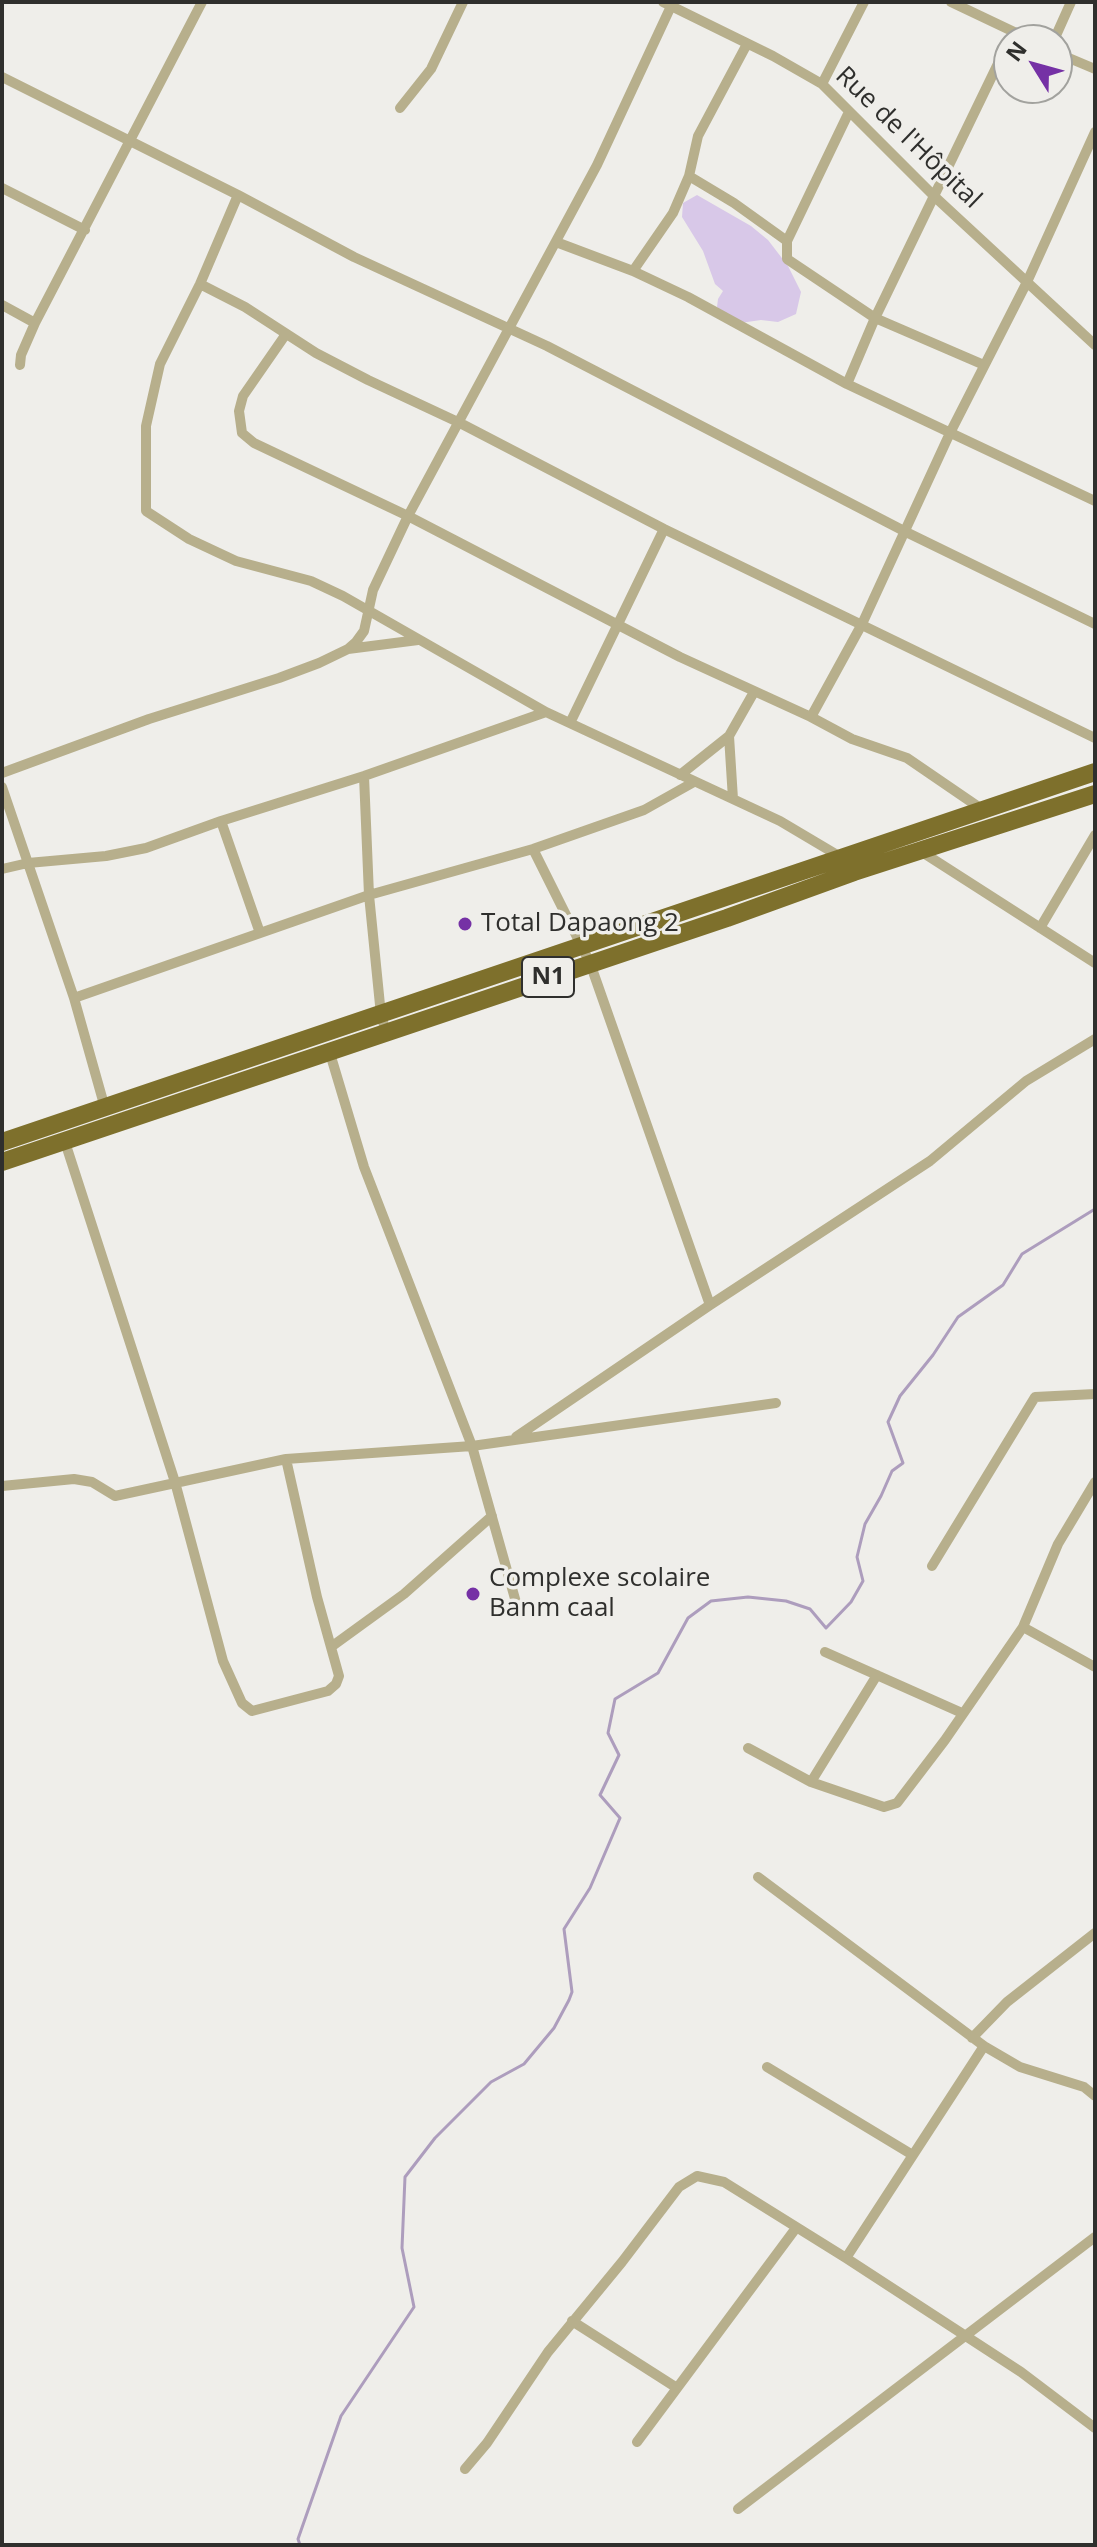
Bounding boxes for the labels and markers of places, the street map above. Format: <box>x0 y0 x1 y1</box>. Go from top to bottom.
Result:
place label: Total Dapaong 2 <box>481 908 679 940</box>
marker: Total Dapaong 2 <box>456 915 474 933</box>
place label: Complexe scolaire Banm caal <box>489 1563 710 1624</box>
marker: Complexe scolaire Banm caal <box>464 1585 482 1603</box>

